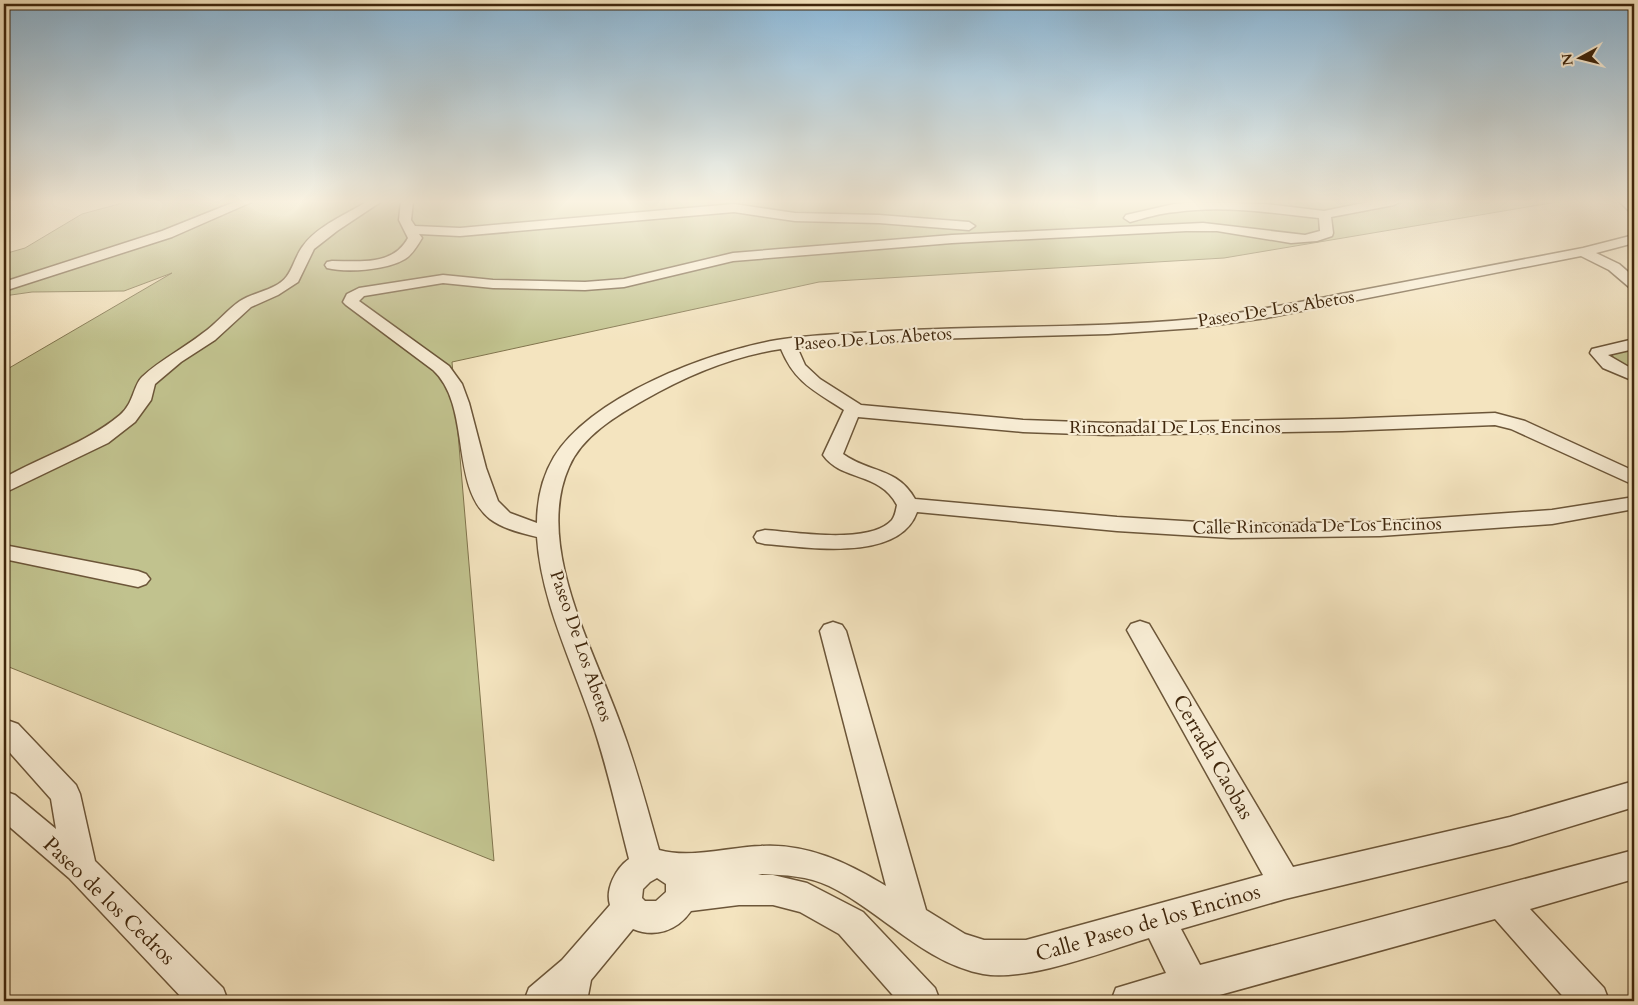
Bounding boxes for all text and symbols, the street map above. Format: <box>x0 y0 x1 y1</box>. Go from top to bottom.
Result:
north arrow <box>1556 32 1606 82</box>
text: N <box>1557 52 1578 67</box>
street label: Paseo De Los Abetos <box>1196 284 1356 334</box>
street label: Paseo De Los Abetos <box>793 321 953 357</box>
street label: RinconadaI De Los Encinos <box>1069 415 1281 440</box>
street label: Calle Rinconada De Los Encinos <box>1192 511 1442 541</box>
street label: Paseo De Los Abetos <box>543 567 619 725</box>
street label: Cerrada Caobas <box>1166 689 1260 825</box>
street label: Paseo de los Cedros <box>37 830 181 972</box>
street label: Calle Paseo de los Encinos <box>1032 877 1264 969</box>

